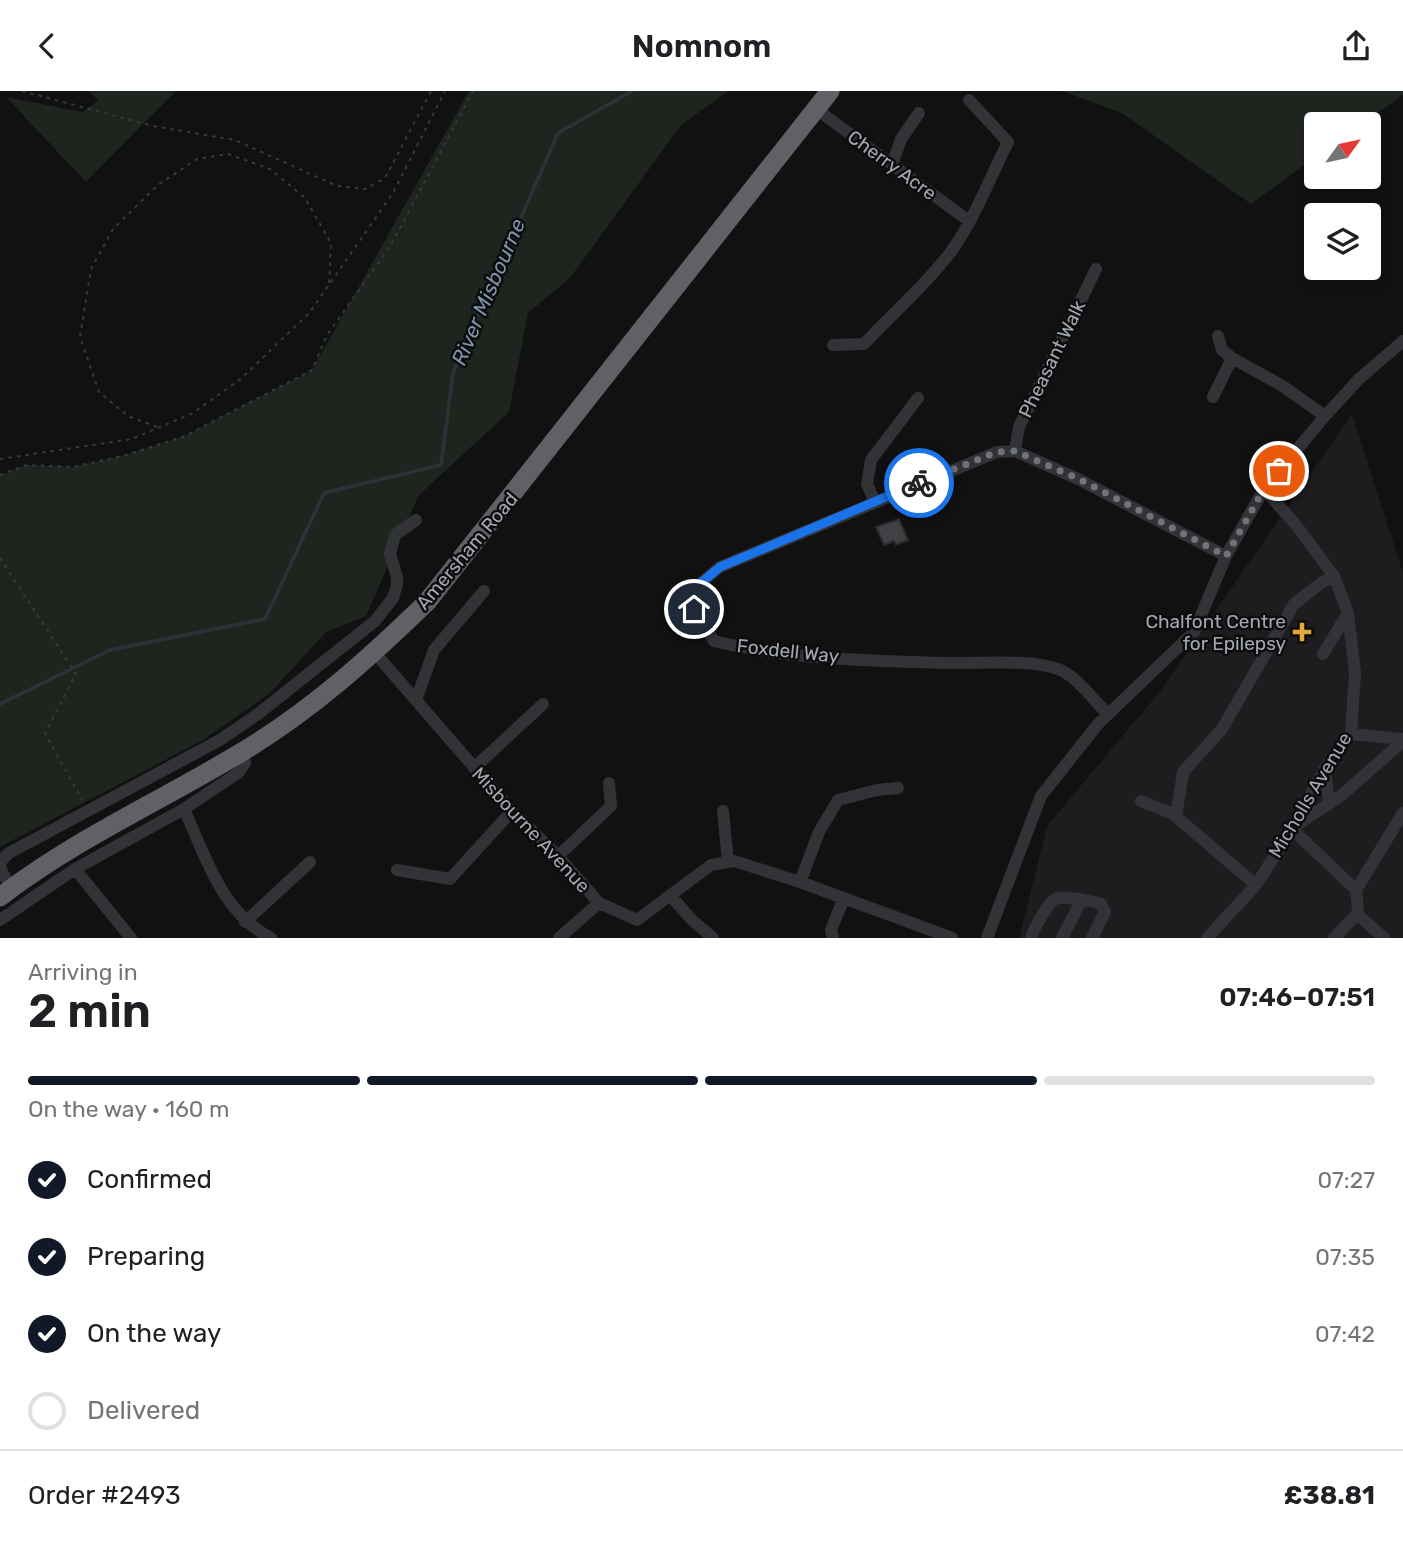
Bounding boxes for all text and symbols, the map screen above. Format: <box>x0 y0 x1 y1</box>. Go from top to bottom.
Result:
icon: back <box>28 27 66 65</box>
text: Nomnom <box>632 27 771 65</box>
icon: share <box>1337 27 1375 65</box>
north arrow <box>1304 112 1381 189</box>
map controls <box>1304 112 1381 280</box>
street label: Cherry Acre <box>843 125 941 205</box>
button: layers <box>1304 203 1381 280</box>
water label: River Misbourne <box>446 215 530 369</box>
street label: Pheasant Walk <box>1014 296 1090 422</box>
pin <box>1249 441 1309 501</box>
courier <box>884 448 954 518</box>
icon: bag <box>1260 452 1298 490</box>
icon: bike <box>900 464 938 502</box>
street label: Amersham Road <box>411 488 523 614</box>
pin <box>664 579 724 639</box>
icon: home <box>675 590 713 628</box>
place label: Chalfont Centre for Epilepsy <box>1145 610 1286 655</box>
marker: Chalfont Centre for Epilepsy <box>1292 622 1312 642</box>
street label: Foxdell Way <box>736 634 840 668</box>
street label: Micholls Avenue <box>1264 728 1356 862</box>
street label: Misbourne Avenue <box>467 763 595 897</box>
text: Arriving in <box>28 958 138 986</box>
text: 07:46–07:51 <box>1219 982 1375 1013</box>
text: 2 min <box>28 984 151 1039</box>
text: On the way · 160 m <box>28 1095 230 1123</box>
icon: check <box>28 1161 66 1199</box>
text: Confirmed <box>87 1164 212 1195</box>
text: 07:27 <box>1317 1166 1375 1194</box>
icon: check <box>28 1238 66 1276</box>
text: Preparing <box>87 1241 205 1272</box>
text: 07:35 <box>1315 1243 1375 1271</box>
icon: check <box>28 1315 66 1353</box>
text: On the way <box>87 1318 221 1349</box>
text: 07:42 <box>1315 1320 1375 1348</box>
text: Delivered <box>87 1395 200 1426</box>
text: Order #2493 <box>28 1480 181 1511</box>
text: £38.81 <box>1284 1480 1375 1511</box>

